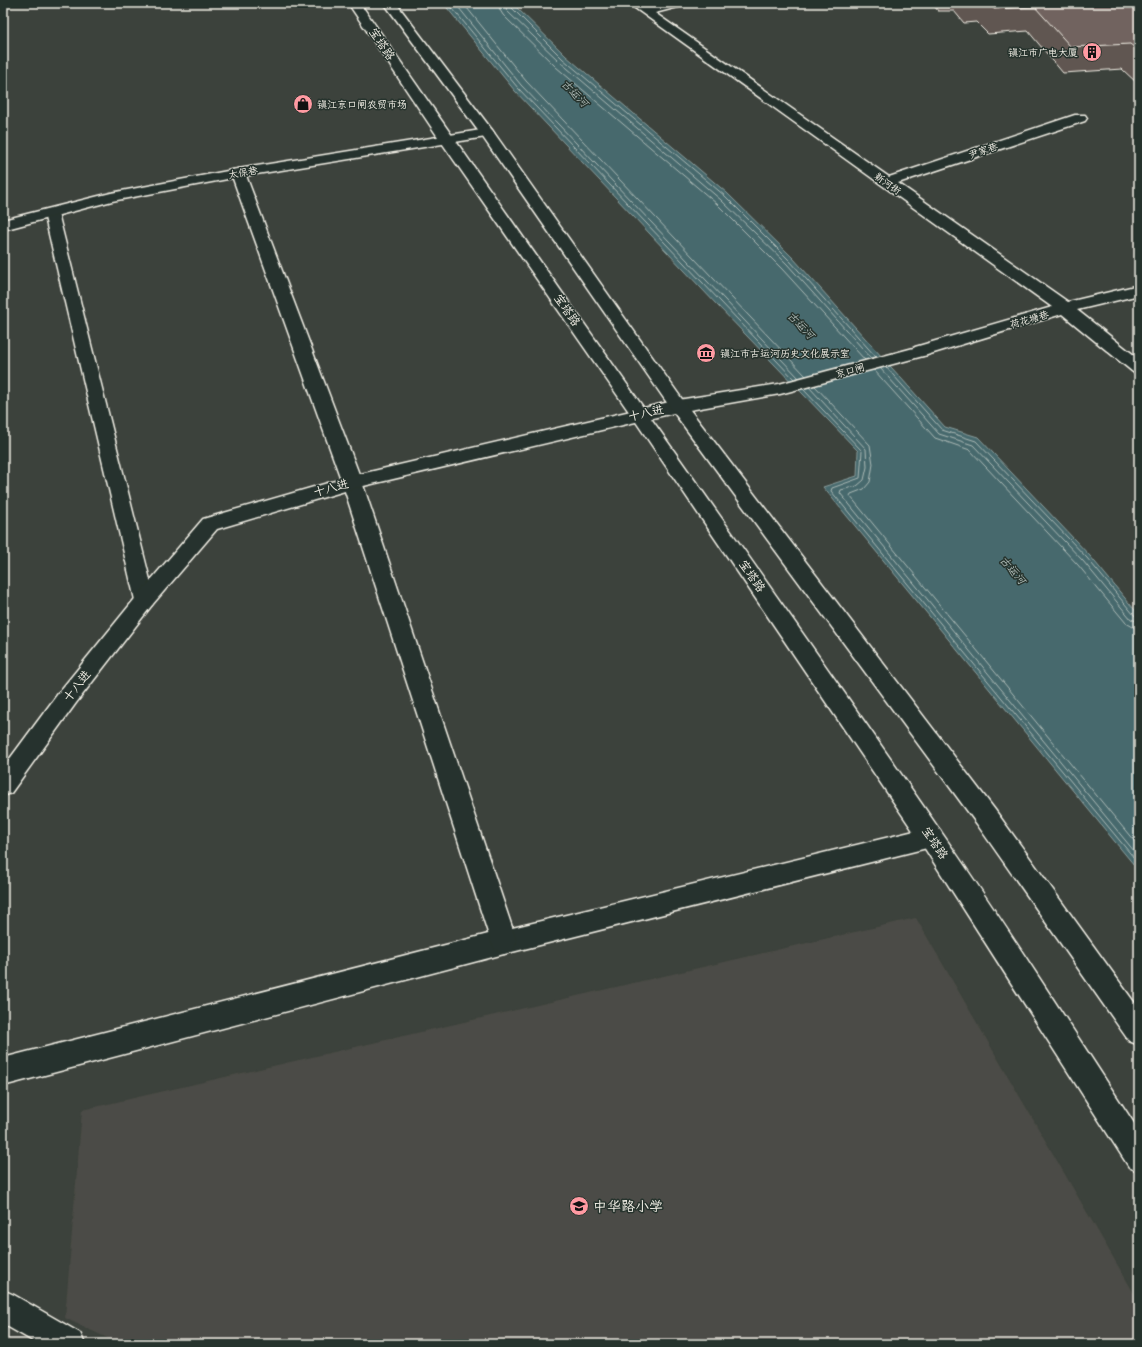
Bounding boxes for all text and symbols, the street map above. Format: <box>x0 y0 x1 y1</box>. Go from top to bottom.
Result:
street label: 宝塔路 <box>365 25 398 63</box>
building icon: 镇江市广电大厦 <box>1081 41 1103 63</box>
place label: 镇江市广电大厦 <box>1008 47 1078 59</box>
water label: 古运河 <box>559 77 592 111</box>
shop icon: 镇江京口闸农贸市场 <box>292 93 314 115</box>
place label: 镇江京口闸农贸市场 <box>317 99 407 111</box>
street label: 尹家巷 <box>967 140 1000 162</box>
street label: 太保巷 <box>227 164 260 181</box>
street label: 新河街 <box>872 170 903 197</box>
street label: 宝塔路 <box>550 291 583 329</box>
street label: 荷花塘巷 <box>1008 308 1051 331</box>
water label: 古运河 <box>785 309 818 343</box>
museum icon: 镇江市古运河历史文化展示室 <box>695 342 717 364</box>
place label: 镇江市古运河历史文化展示室 <box>720 348 850 360</box>
street label: 京口闸 <box>834 361 866 381</box>
street label: 十八进 <box>627 402 665 425</box>
street label: 十八进 <box>312 476 351 501</box>
water label: 古运河 <box>997 554 1029 589</box>
street label: 宝塔路 <box>735 557 768 595</box>
street label: 十八进 <box>60 668 94 705</box>
street label: 宝塔路 <box>918 824 951 862</box>
school or university icon: 中华路小学 <box>568 1195 590 1217</box>
place label: 中华路小学 <box>593 1198 663 1215</box>

